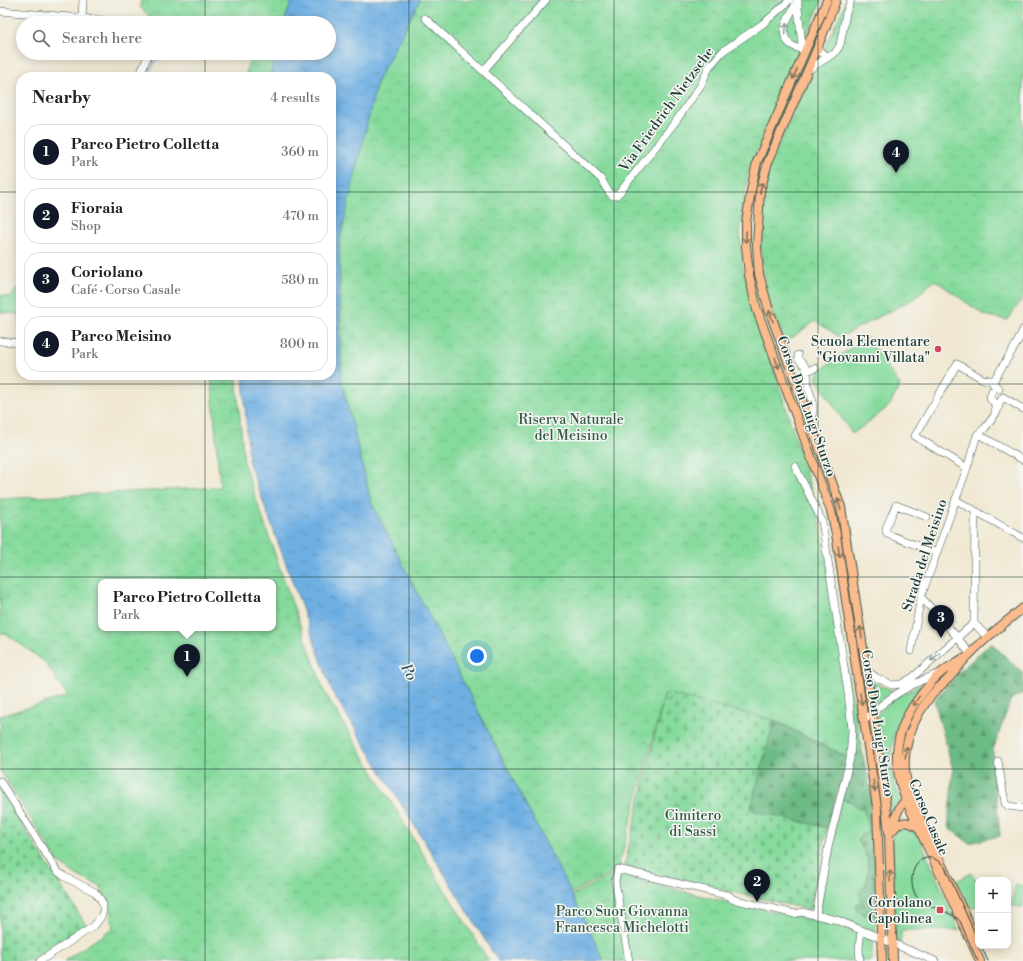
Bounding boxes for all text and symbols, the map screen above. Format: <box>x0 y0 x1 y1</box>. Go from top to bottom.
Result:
search box <box>16 16 336 60</box>
one-way arrow <box>782 23 789 36</box>
icon: search <box>30 27 52 49</box>
text: Search here <box>62 29 142 48</box>
street label: Via Friedrich Nietzsche <box>615 44 718 176</box>
one-way arrow <box>790 68 798 80</box>
text: Nearby <box>32 87 91 109</box>
text: 4 results <box>270 90 320 106</box>
text: Parco Pietro Colletta <box>71 135 219 154</box>
pin: 4 <box>883 140 909 173</box>
text: 1 <box>43 144 49 160</box>
text: 360 m <box>281 144 319 160</box>
text: Park <box>71 154 98 170</box>
one-way arrow <box>758 182 766 195</box>
text: Fioraia <box>71 199 123 218</box>
text: 2 <box>42 208 50 224</box>
text: 470 m <box>283 208 319 224</box>
text: Shop <box>71 218 101 234</box>
one-way arrow <box>742 230 750 243</box>
text: Coriolano <box>71 263 143 282</box>
text: 3 <box>42 272 50 288</box>
text: 580 m <box>281 272 319 288</box>
text: Café · Corso Casale <box>71 282 181 298</box>
one-way arrow <box>767 309 774 322</box>
text: Parco Meisino <box>71 327 171 346</box>
street label: Corso Don Luigi Sturzo <box>772 333 840 479</box>
place label: Scuola Elementare "Giovanni Villata" <box>811 333 930 367</box>
text: 4 <box>42 336 50 352</box>
text: 800 m <box>280 336 319 352</box>
marker: Scuola Elementare "Giovanni Villata" <box>933 344 943 354</box>
text: Park <box>71 346 98 362</box>
one-way arrow <box>773 356 781 368</box>
park label: Riserva Naturale del Meisino <box>518 411 624 445</box>
one-way arrow <box>835 497 842 510</box>
street label: Strada del Meisino <box>898 497 952 614</box>
one-way arrow <box>835 545 843 558</box>
popup <box>98 579 276 631</box>
text: Parco Pietro Colletta <box>113 588 261 607</box>
pin: 3 <box>928 605 954 638</box>
text: Park <box>113 607 140 623</box>
one-way arrow <box>857 626 865 639</box>
pin: 1 <box>174 644 200 677</box>
your location <box>467 646 487 666</box>
street label: Corso Don Luigi Sturzo <box>856 648 898 798</box>
one-way arrow <box>930 653 940 662</box>
water label: Po <box>396 660 421 684</box>
one-way arrow <box>857 692 865 705</box>
one-way arrow <box>912 695 920 706</box>
one-way arrow <box>902 745 910 758</box>
street label: Corso Casale <box>904 776 952 858</box>
one-way arrow <box>870 779 878 792</box>
park label: Cimitero di Sassi <box>665 807 721 841</box>
pin: 2 <box>744 869 770 902</box>
one-way arrow <box>886 870 894 883</box>
map controls <box>975 877 1011 949</box>
button: + <box>975 877 1011 913</box>
place label: Coriolano Capolinea <box>868 894 933 928</box>
park label: Parco Suor Giovanna Francesca Michelotti <box>555 903 689 937</box>
marker: Coriolano Capolinea <box>935 905 945 915</box>
button: − <box>975 913 1011 949</box>

